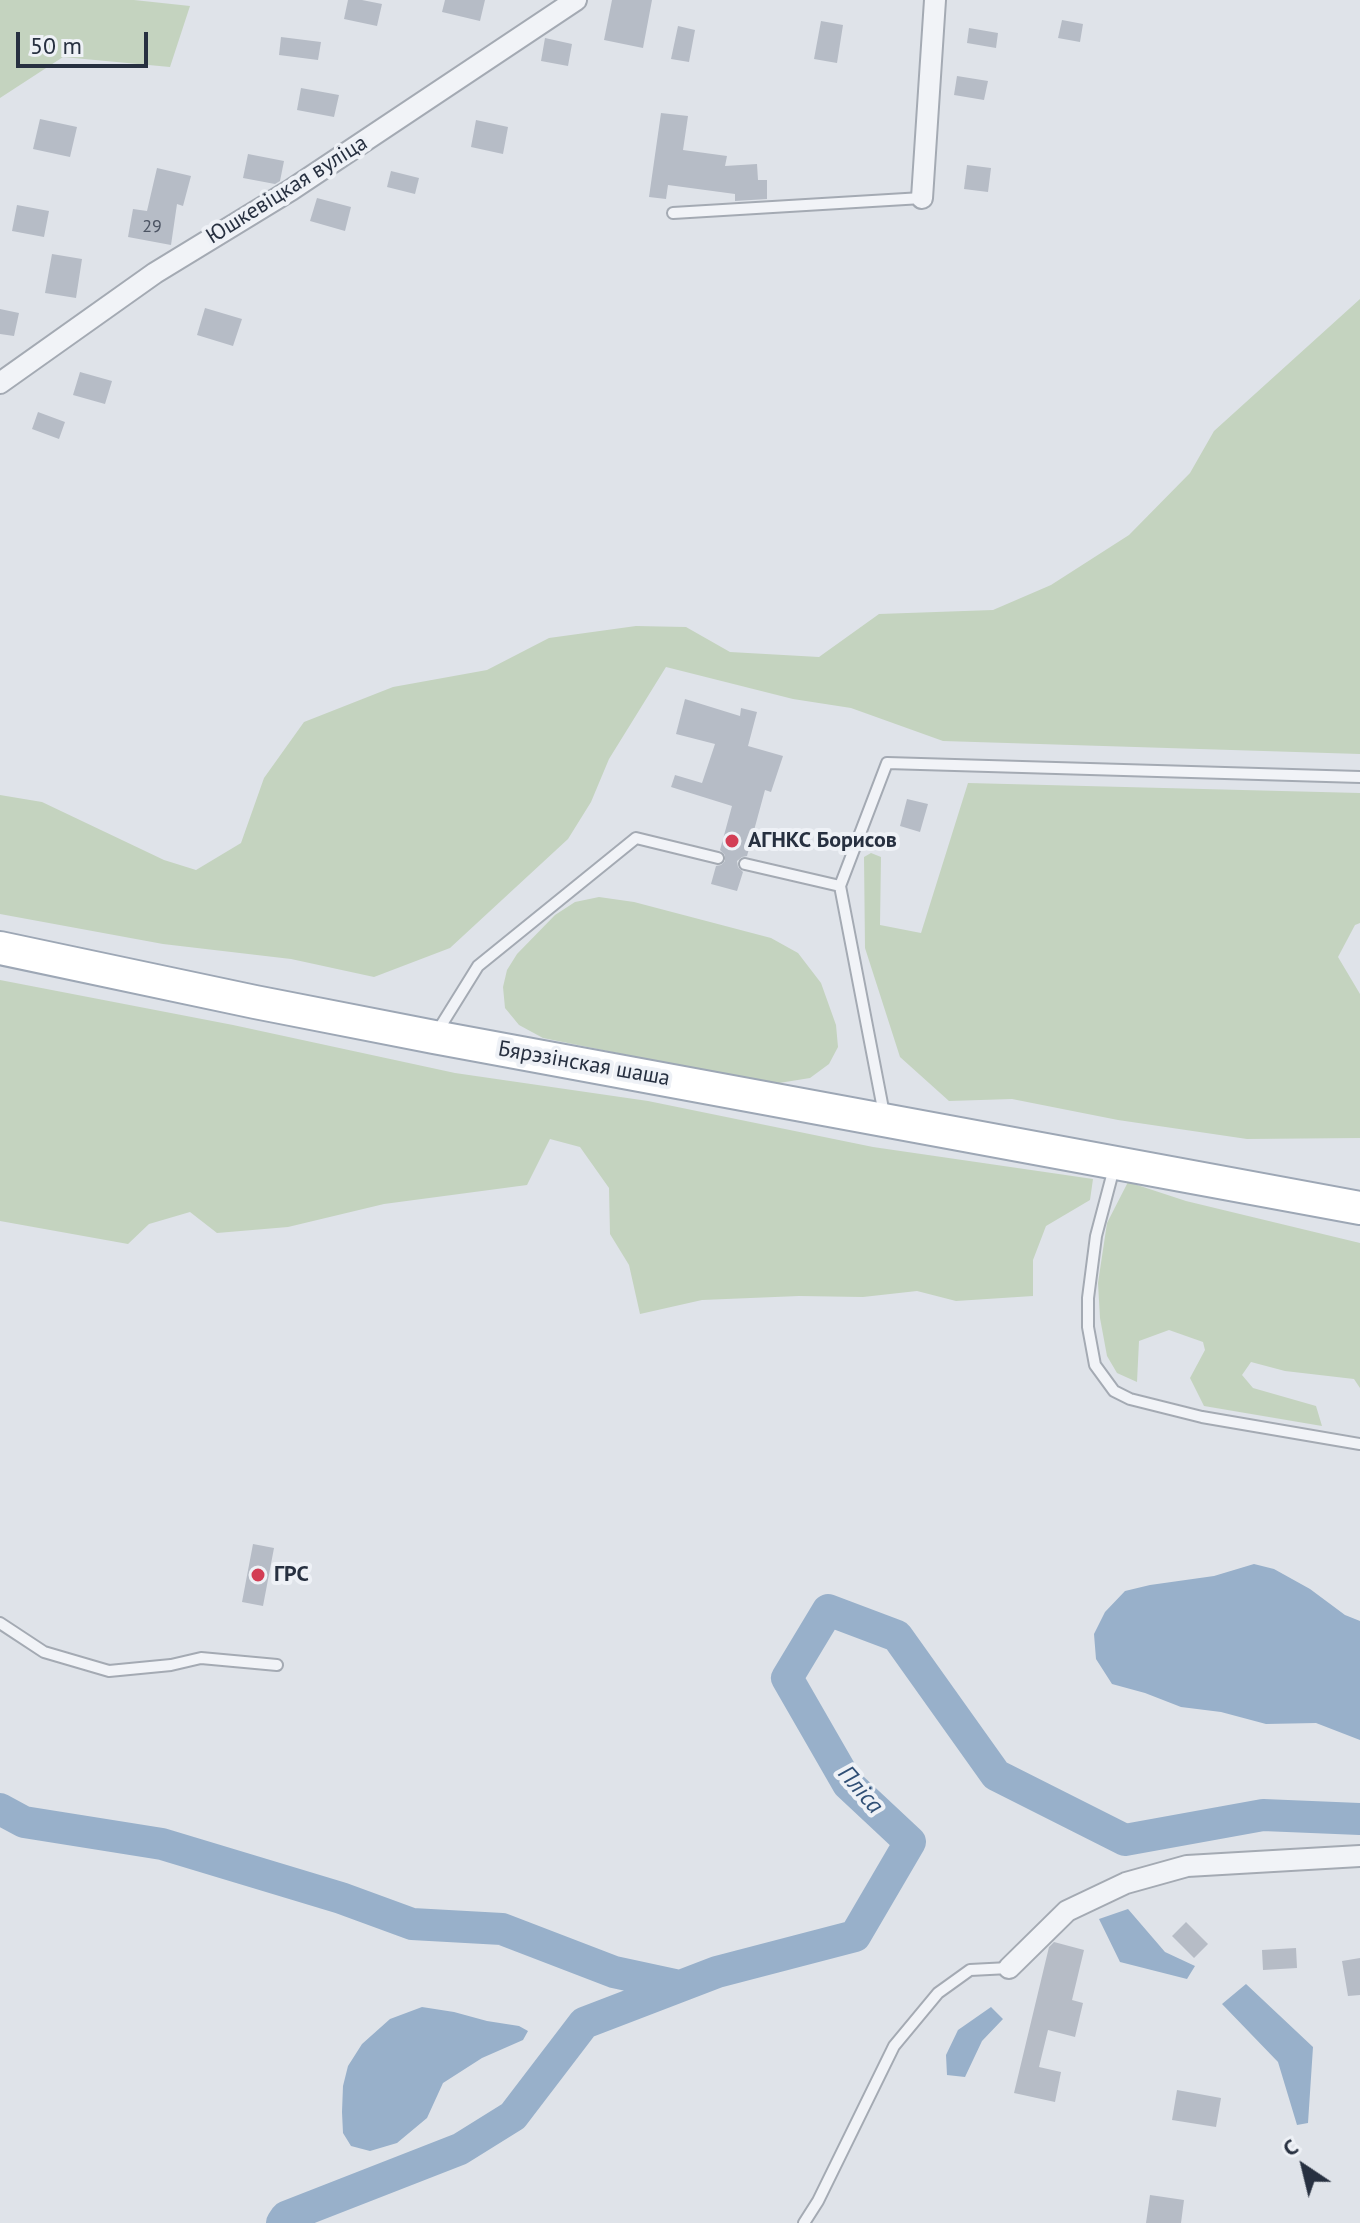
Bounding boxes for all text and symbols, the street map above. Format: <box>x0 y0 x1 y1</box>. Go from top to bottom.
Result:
scale bar <box>20 16 152 66</box>
text: 50 m <box>30 30 82 61</box>
street label: Юшкевіцкая вуліца <box>202 130 372 250</box>
house number: 29 <box>142 216 162 238</box>
place label: АГНКС Борисов <box>748 828 897 854</box>
marker: АГНКС Борисов <box>723 832 741 850</box>
street label: Бярэзінская шаша <box>496 1036 672 1092</box>
place label: ГРС <box>274 1562 309 1588</box>
marker: ГРС <box>249 1566 267 1584</box>
water label: Пліса <box>831 1760 889 1820</box>
north arrow <box>1264 2127 1344 2207</box>
text: С <box>1277 2132 1303 2162</box>

